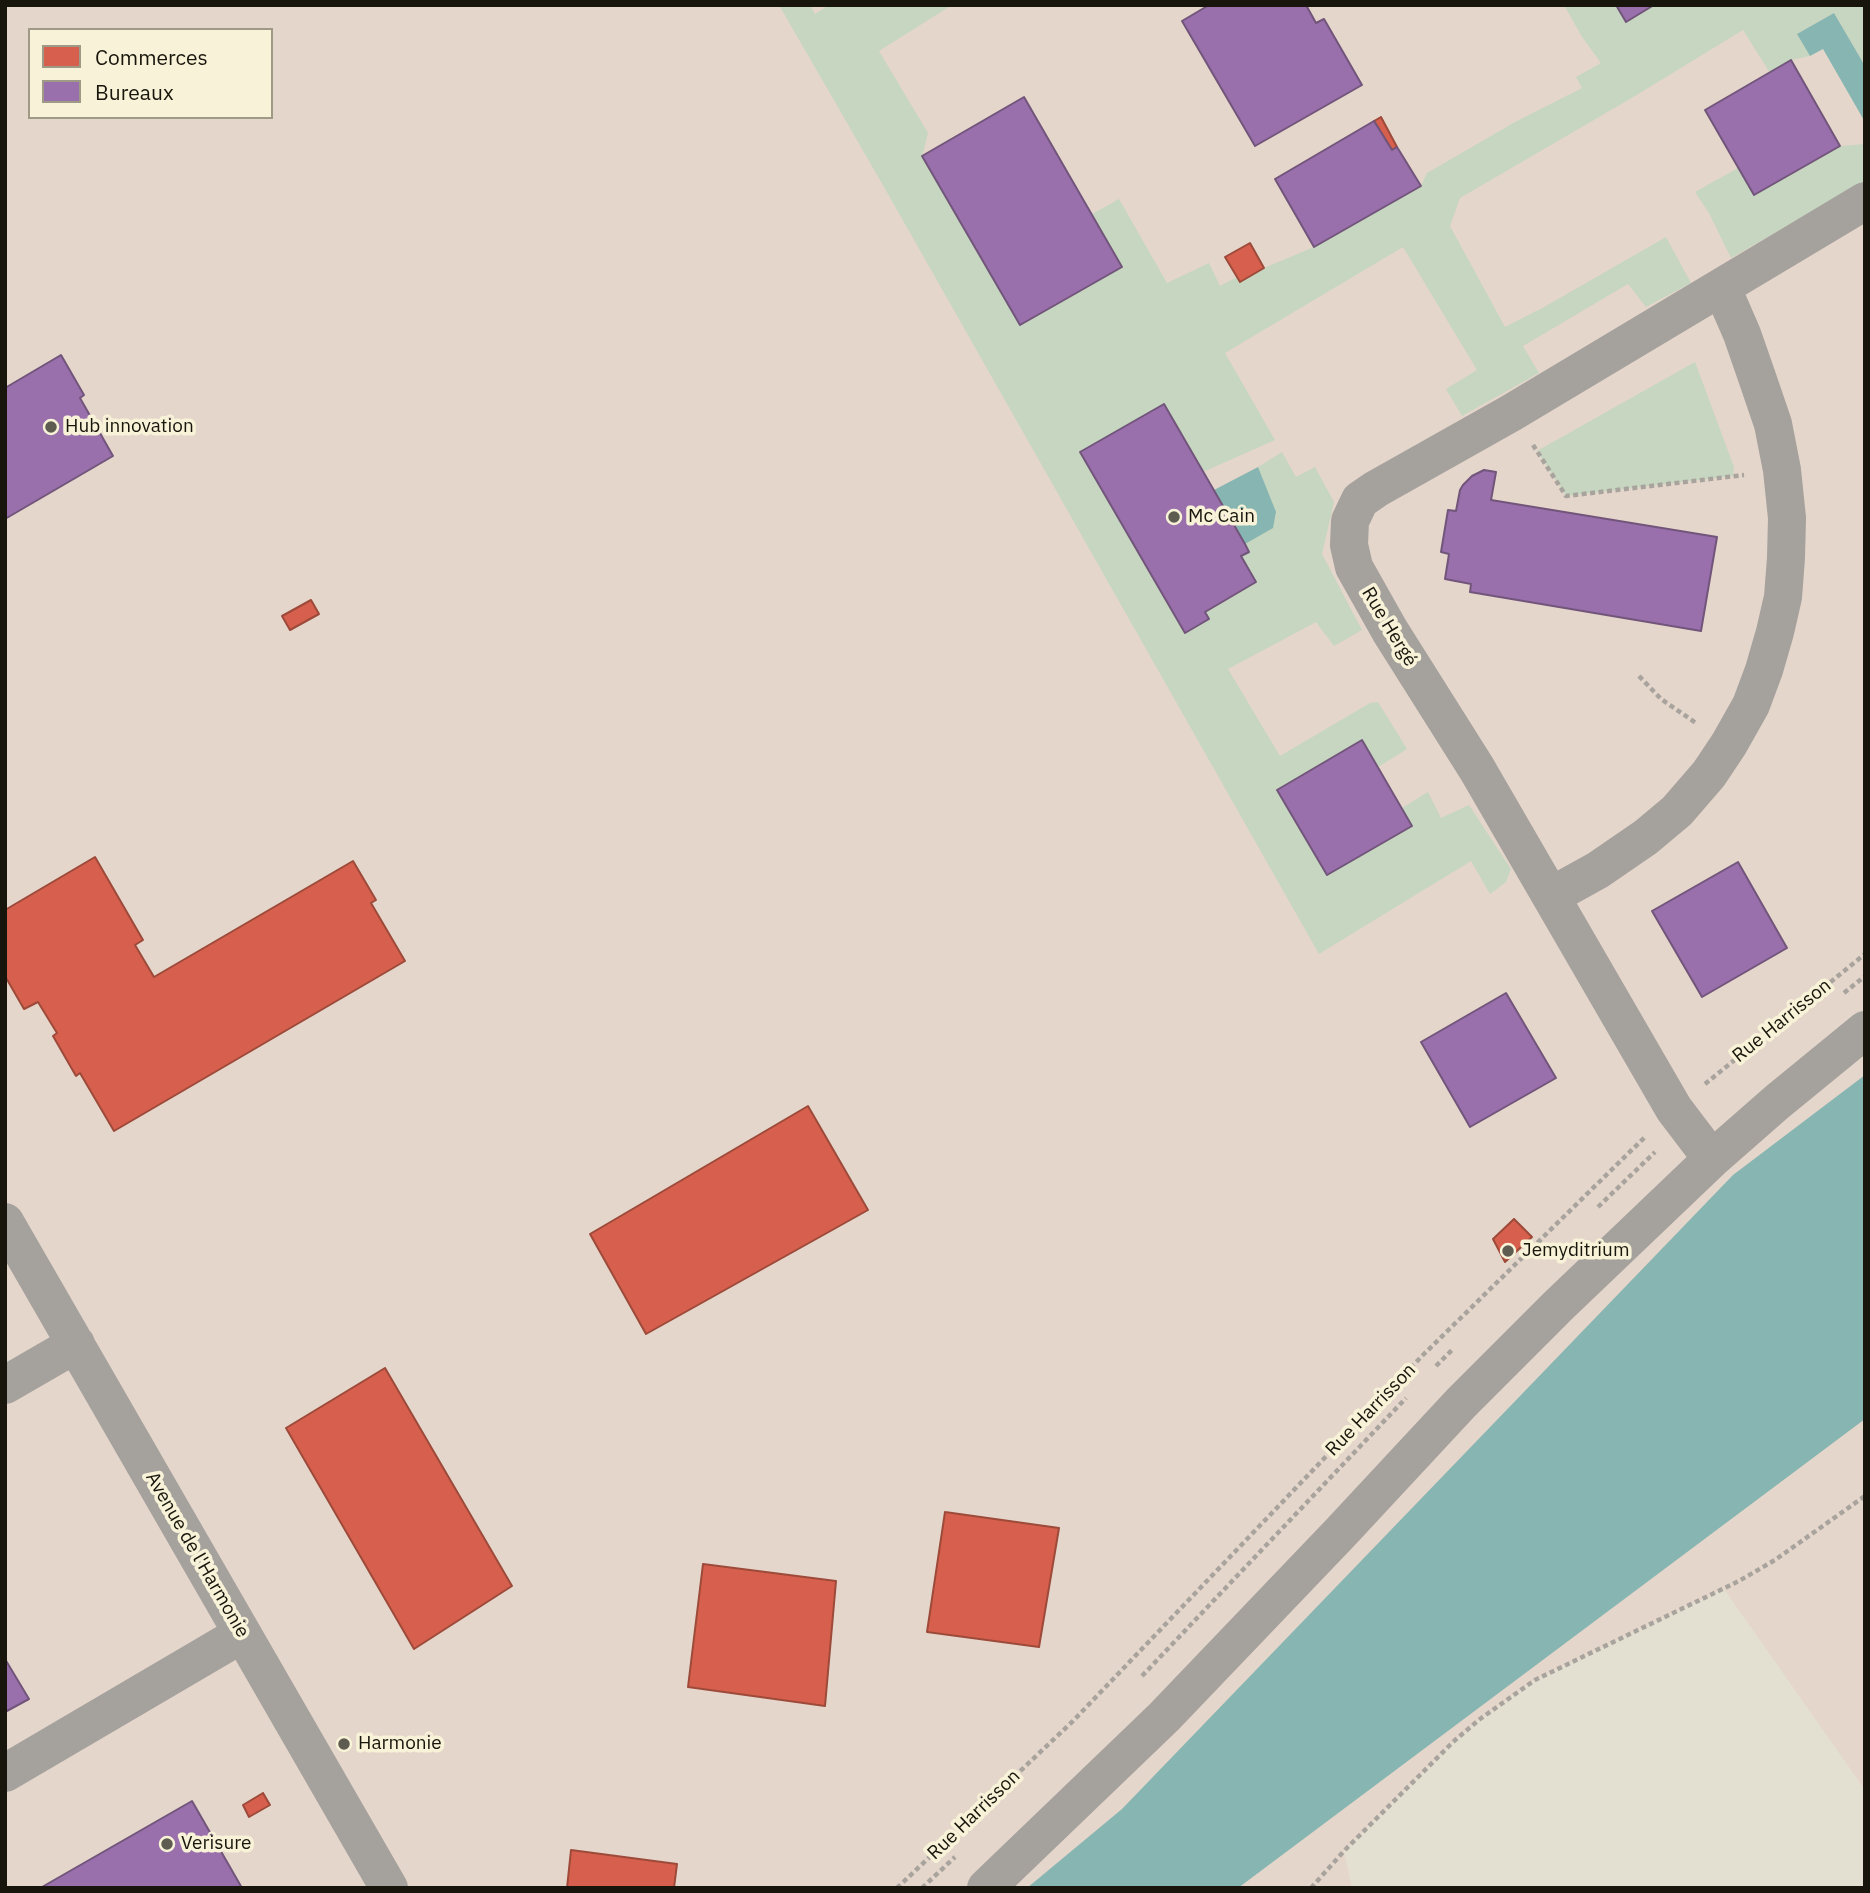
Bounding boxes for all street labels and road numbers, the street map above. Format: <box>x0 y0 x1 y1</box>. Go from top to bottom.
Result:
street label: Rue Hergé <box>1356 583 1422 671</box>
street label: Rue Harrisson <box>1728 974 1836 1068</box>
street label: Rue Harrisson <box>1321 1359 1421 1461</box>
street label: Avenue de l'Harmonie <box>140 1468 254 1642</box>
street label: Rue Harrisson <box>923 1765 1025 1865</box>

